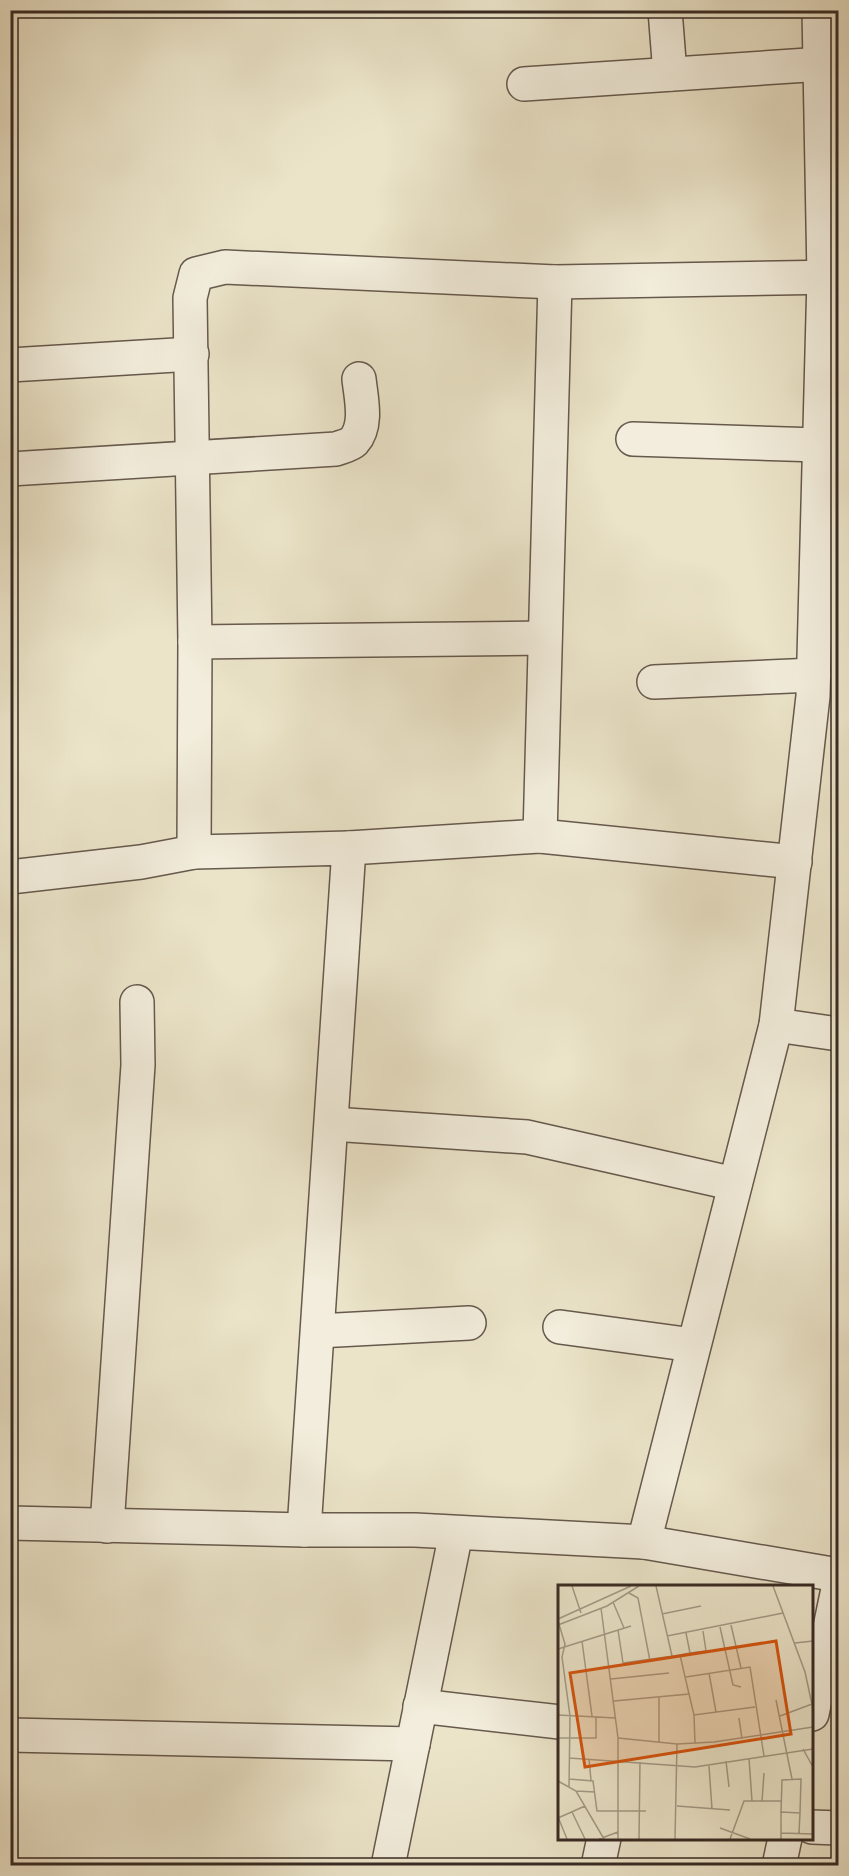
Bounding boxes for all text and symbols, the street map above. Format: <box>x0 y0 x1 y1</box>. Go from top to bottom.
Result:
inset map <box>558 1585 813 1840</box>

